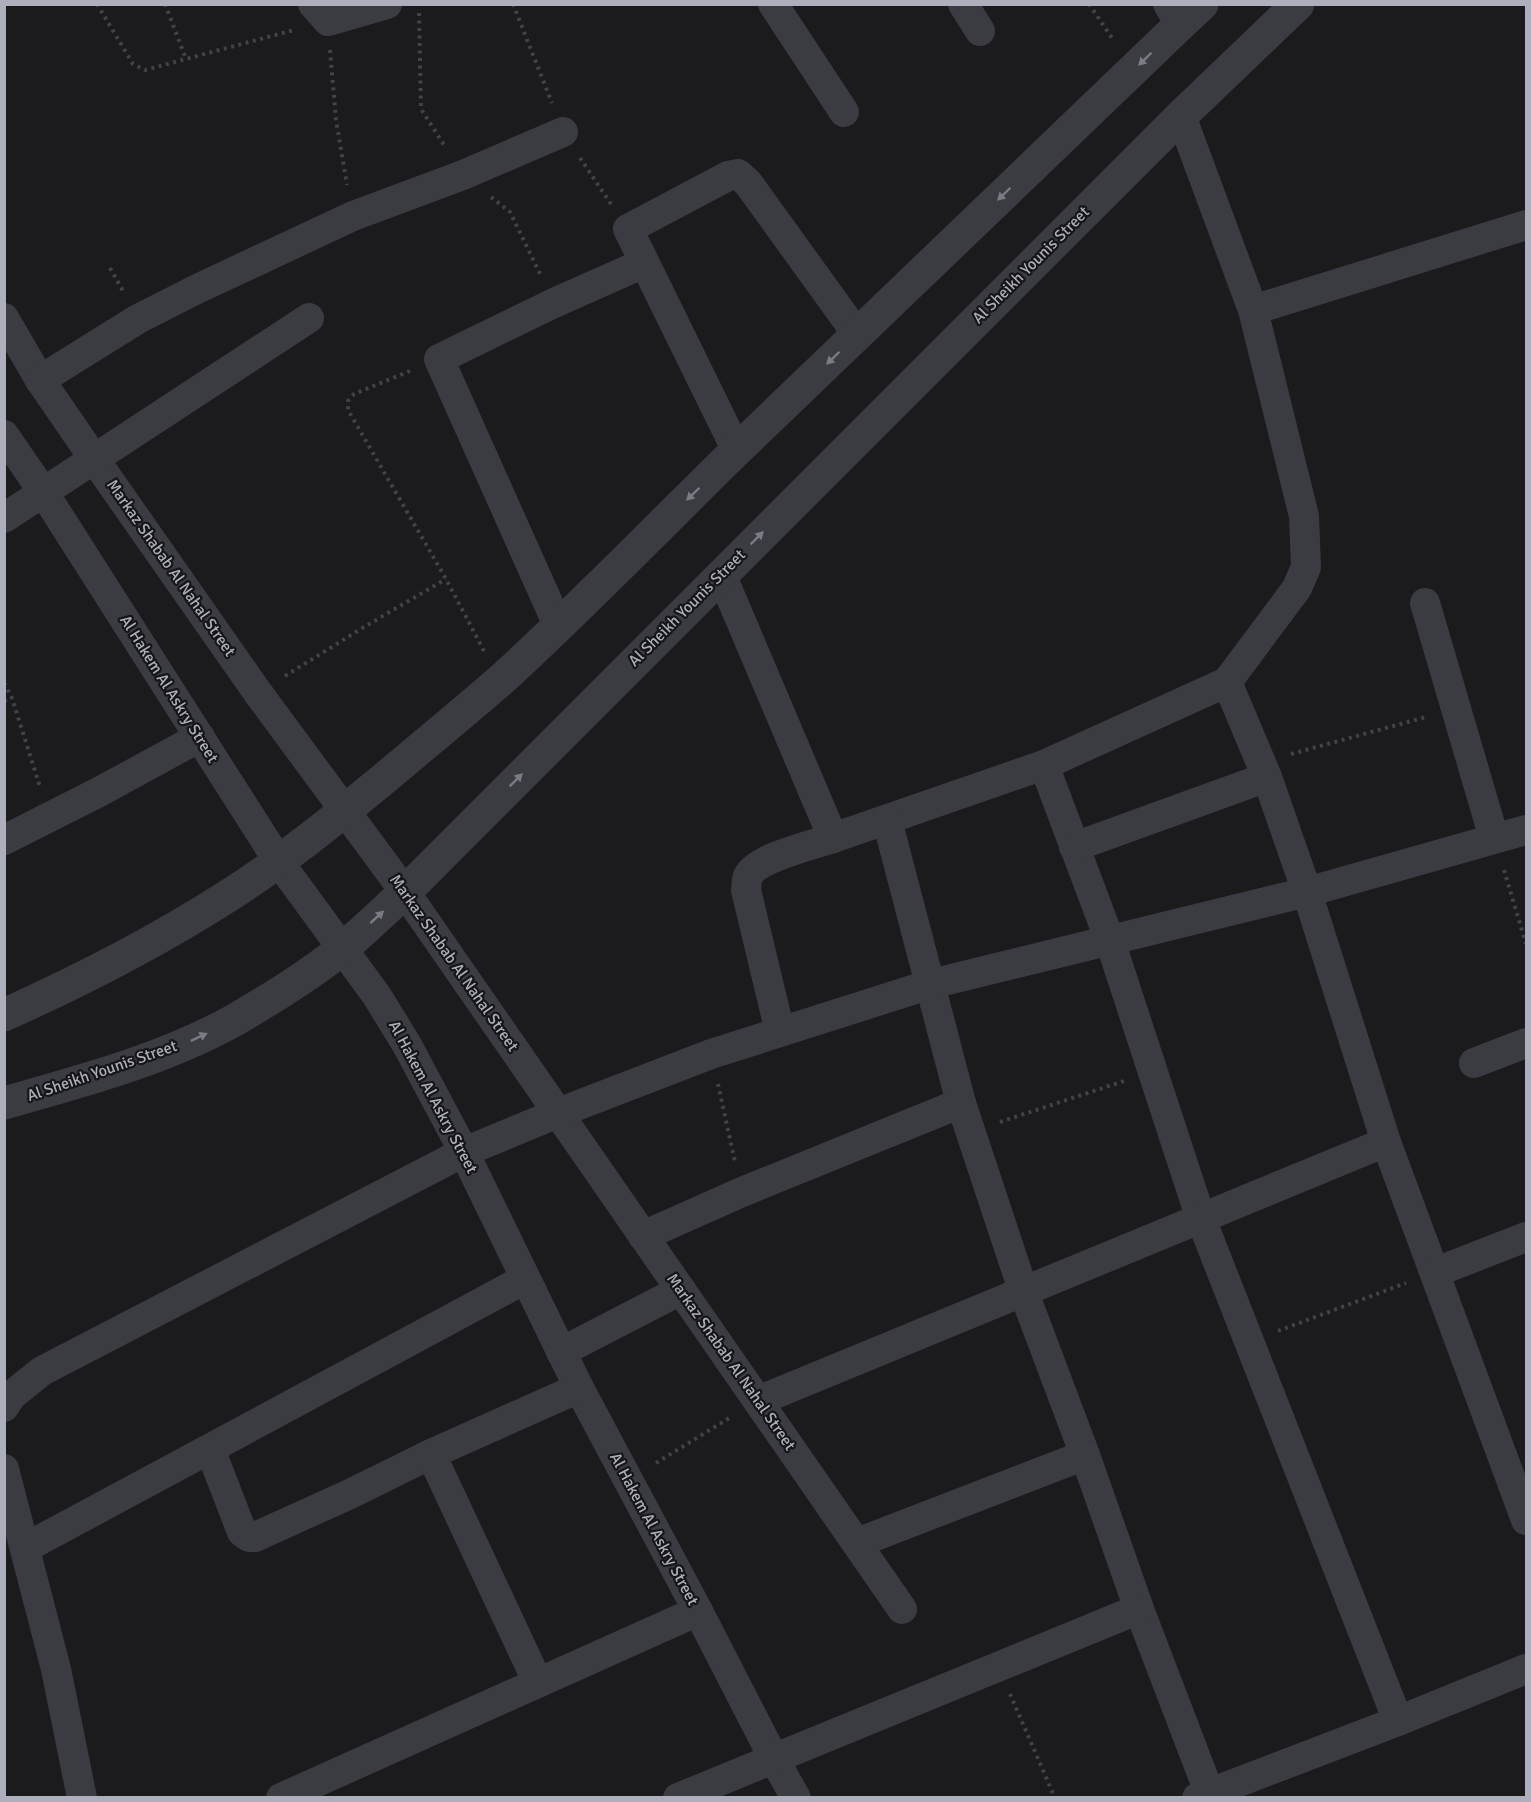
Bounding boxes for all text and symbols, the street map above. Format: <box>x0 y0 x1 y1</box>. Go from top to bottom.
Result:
one-way arrow <box>1137 52 1152 66</box>
one-way arrow <box>997 187 1012 200</box>
street label: Al Sheikh Younis Street <box>968 202 1094 328</box>
one-way arrow <box>825 351 840 365</box>
street label: Markaz Shabab Al Nahal Street <box>102 476 240 661</box>
one-way arrow <box>686 486 700 500</box>
one-way arrow <box>750 531 765 545</box>
street label: Al Sheikh Younis Street <box>624 545 750 671</box>
street label: Al Hakem Al Askry Street <box>115 611 223 767</box>
one-way arrow <box>509 774 523 788</box>
street label: Markaz Shabab Al Nahal Street <box>385 871 523 1056</box>
one-way arrow <box>369 911 384 924</box>
street label: Al Hakem Al Askry Street <box>384 1017 482 1177</box>
one-way arrow <box>190 1032 207 1041</box>
street label: Al Sheikh Younis Street <box>24 1036 180 1106</box>
street label: Markaz Shabab Al Nahal Street <box>662 1270 800 1455</box>
street label: Al Hakem Al Askry Street <box>605 1449 703 1609</box>

